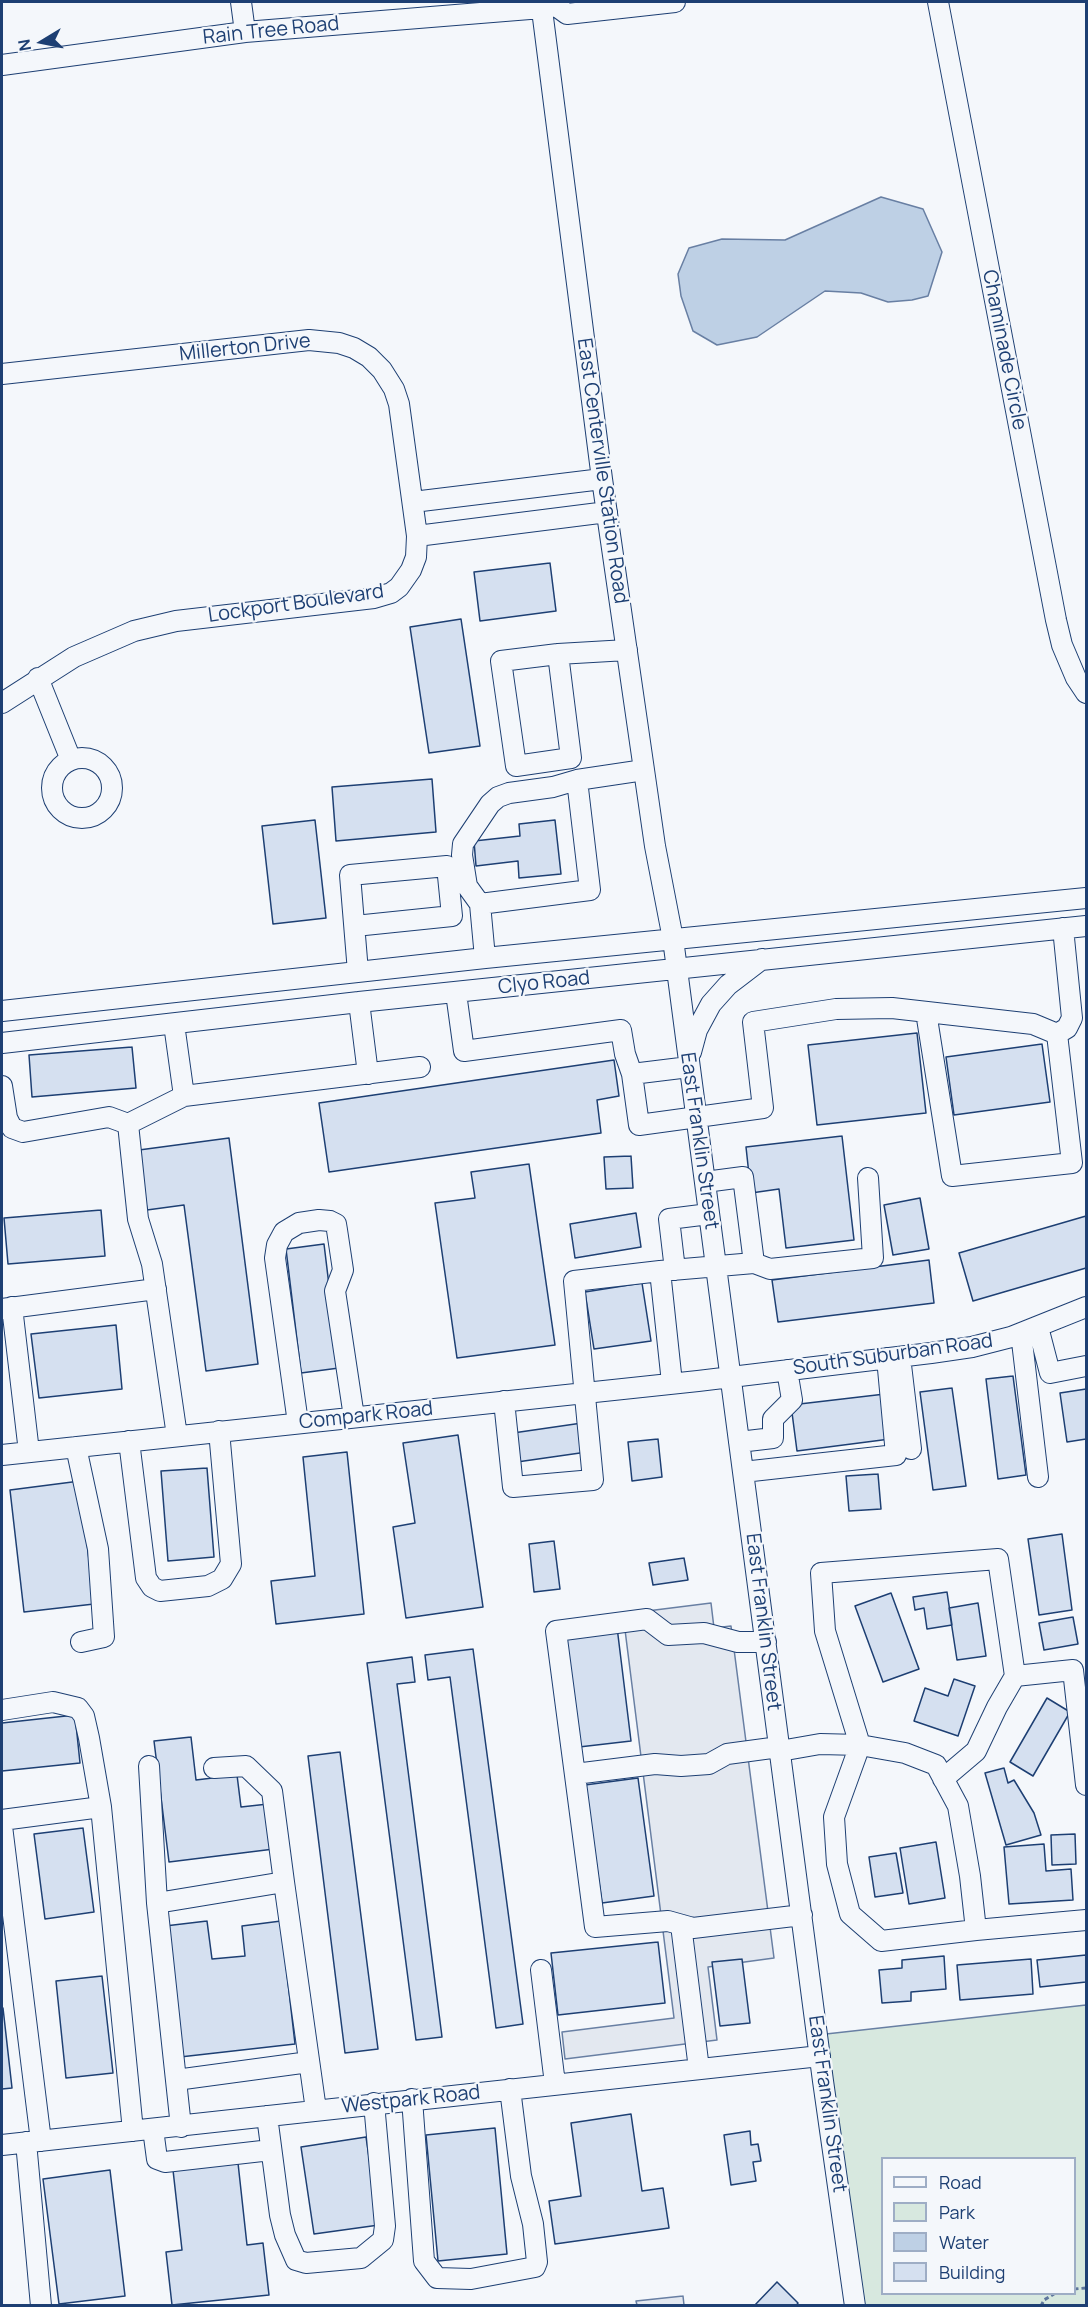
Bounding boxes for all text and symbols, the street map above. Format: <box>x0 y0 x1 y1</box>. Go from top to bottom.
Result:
north arrow <box>12 12 72 72</box>
street label: Rain Tree Road <box>202 12 340 50</box>
text: N <box>12 38 36 53</box>
street label: Chaminade Circle <box>977 268 1031 432</box>
street label: Millerton Drive <box>178 329 312 367</box>
street label: East Centerville Station Road <box>571 337 633 605</box>
street label: Lockport Boulevard <box>207 580 385 628</box>
street label: Clyo Road <box>497 966 591 1000</box>
street label: East Franklin Street <box>675 1051 723 1231</box>
street label: South Suburban Road <box>792 1329 994 1381</box>
street label: Compark Road <box>298 1397 434 1435</box>
street label: East Franklin Street <box>740 1532 786 1712</box>
street label: East Franklin Street <box>803 2014 851 2194</box>
street label: Westpark Road <box>341 2081 481 2119</box>
legend <box>881 2157 1076 2295</box>
text: Road <box>939 2170 982 2194</box>
text: Park <box>939 2200 975 2224</box>
text: Water <box>939 2230 989 2254</box>
text: Building <box>939 2260 1005 2284</box>

